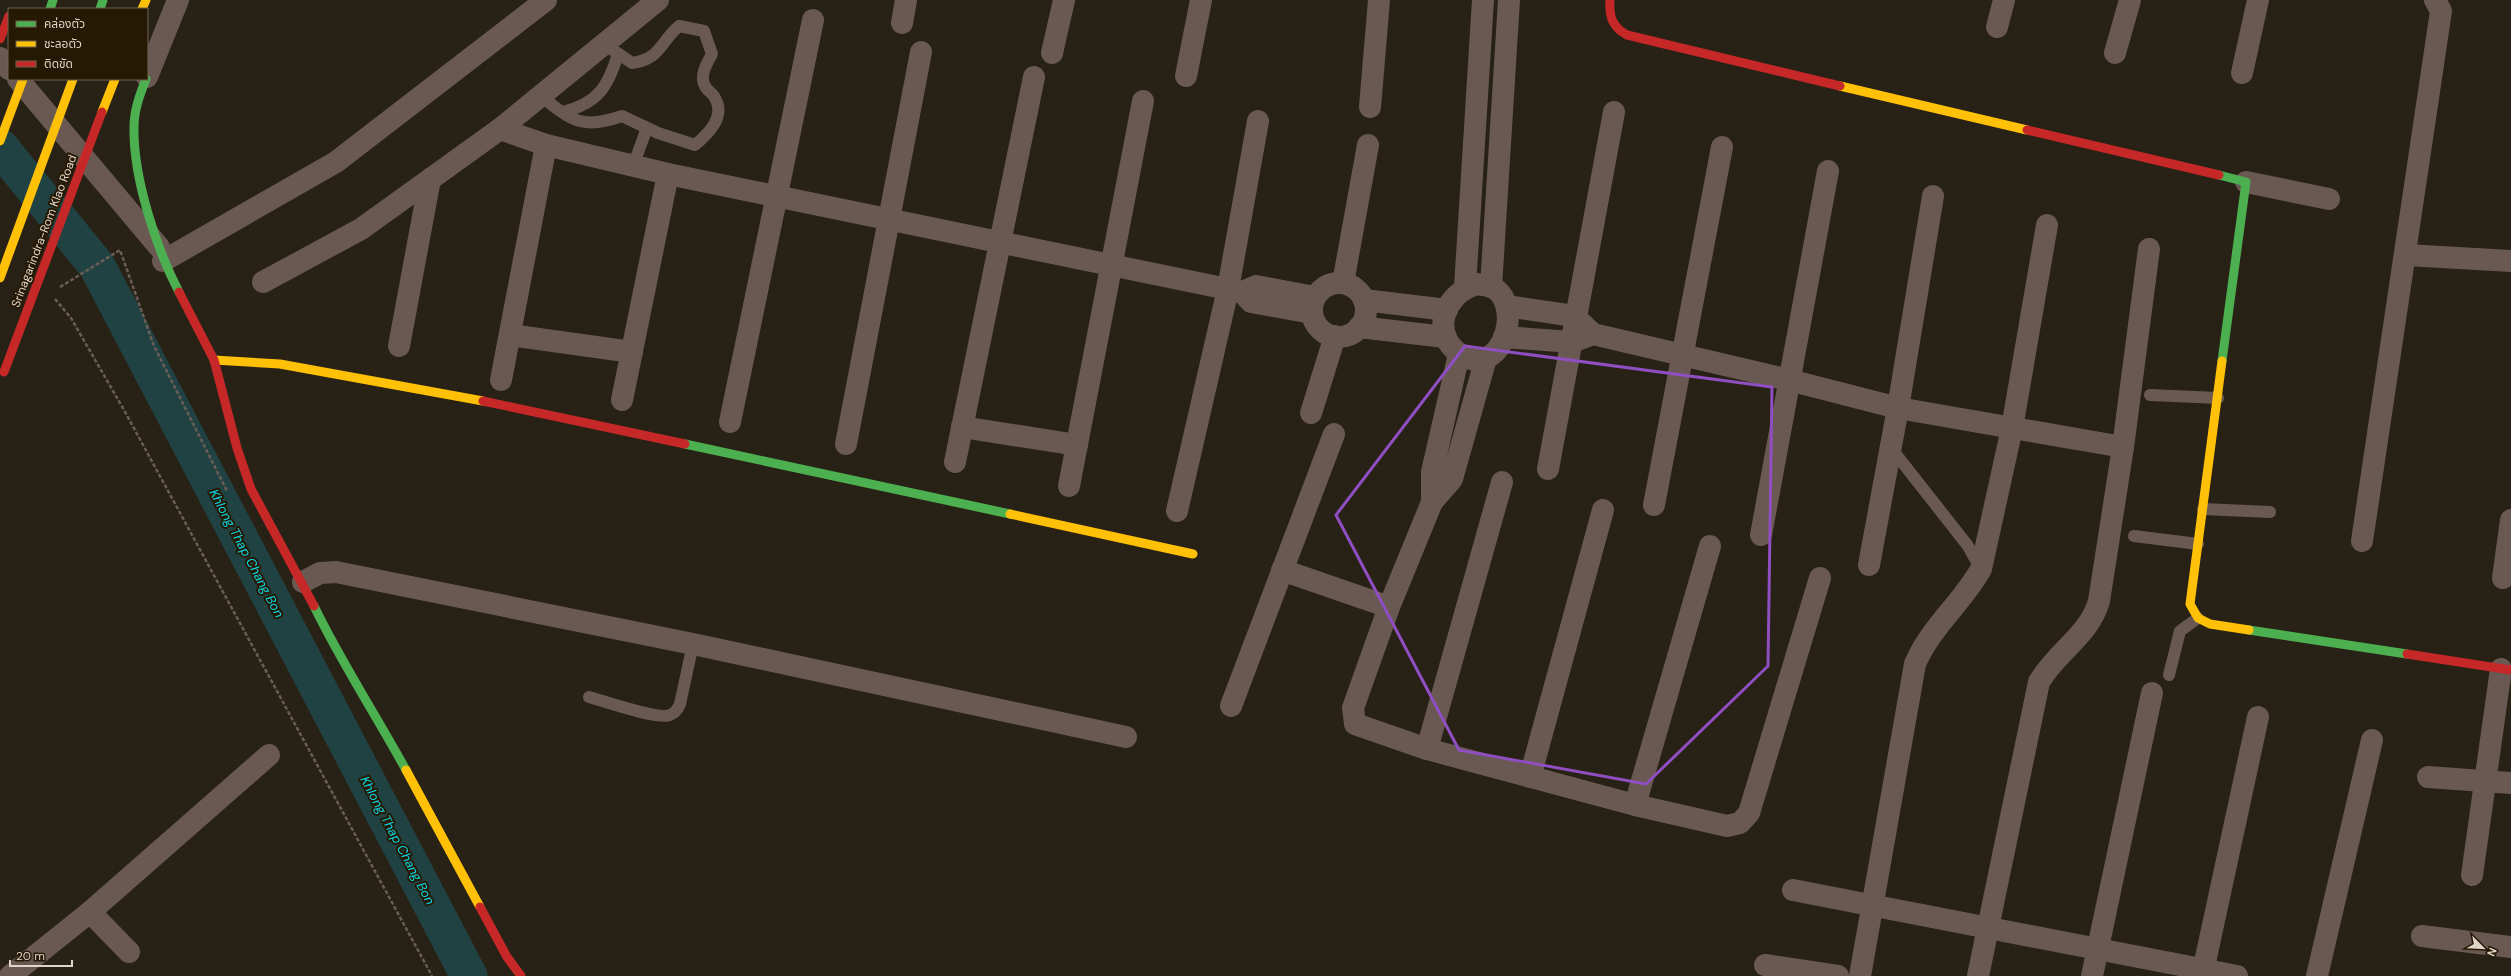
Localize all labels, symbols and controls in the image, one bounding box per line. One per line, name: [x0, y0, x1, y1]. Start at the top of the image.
legend: [8, 8, 148, 80]
text: คล่องตัว: [44, 16, 85, 32]
text: ชะลอตัว: [44, 36, 82, 52]
text: ติดขัด: [44, 56, 73, 72]
street label: Srinagarindra-Rom Klao Road: [7, 152, 81, 310]
water label: Khlong Thap Chang Bon: [205, 486, 288, 620]
water label: Khlong Thap Chang Bon: [356, 773, 439, 907]
north arrow: [2463, 928, 2503, 968]
scale bar: [10, 942, 72, 968]
text: N: [2484, 946, 2500, 959]
text: 20 m: [16, 948, 45, 964]

